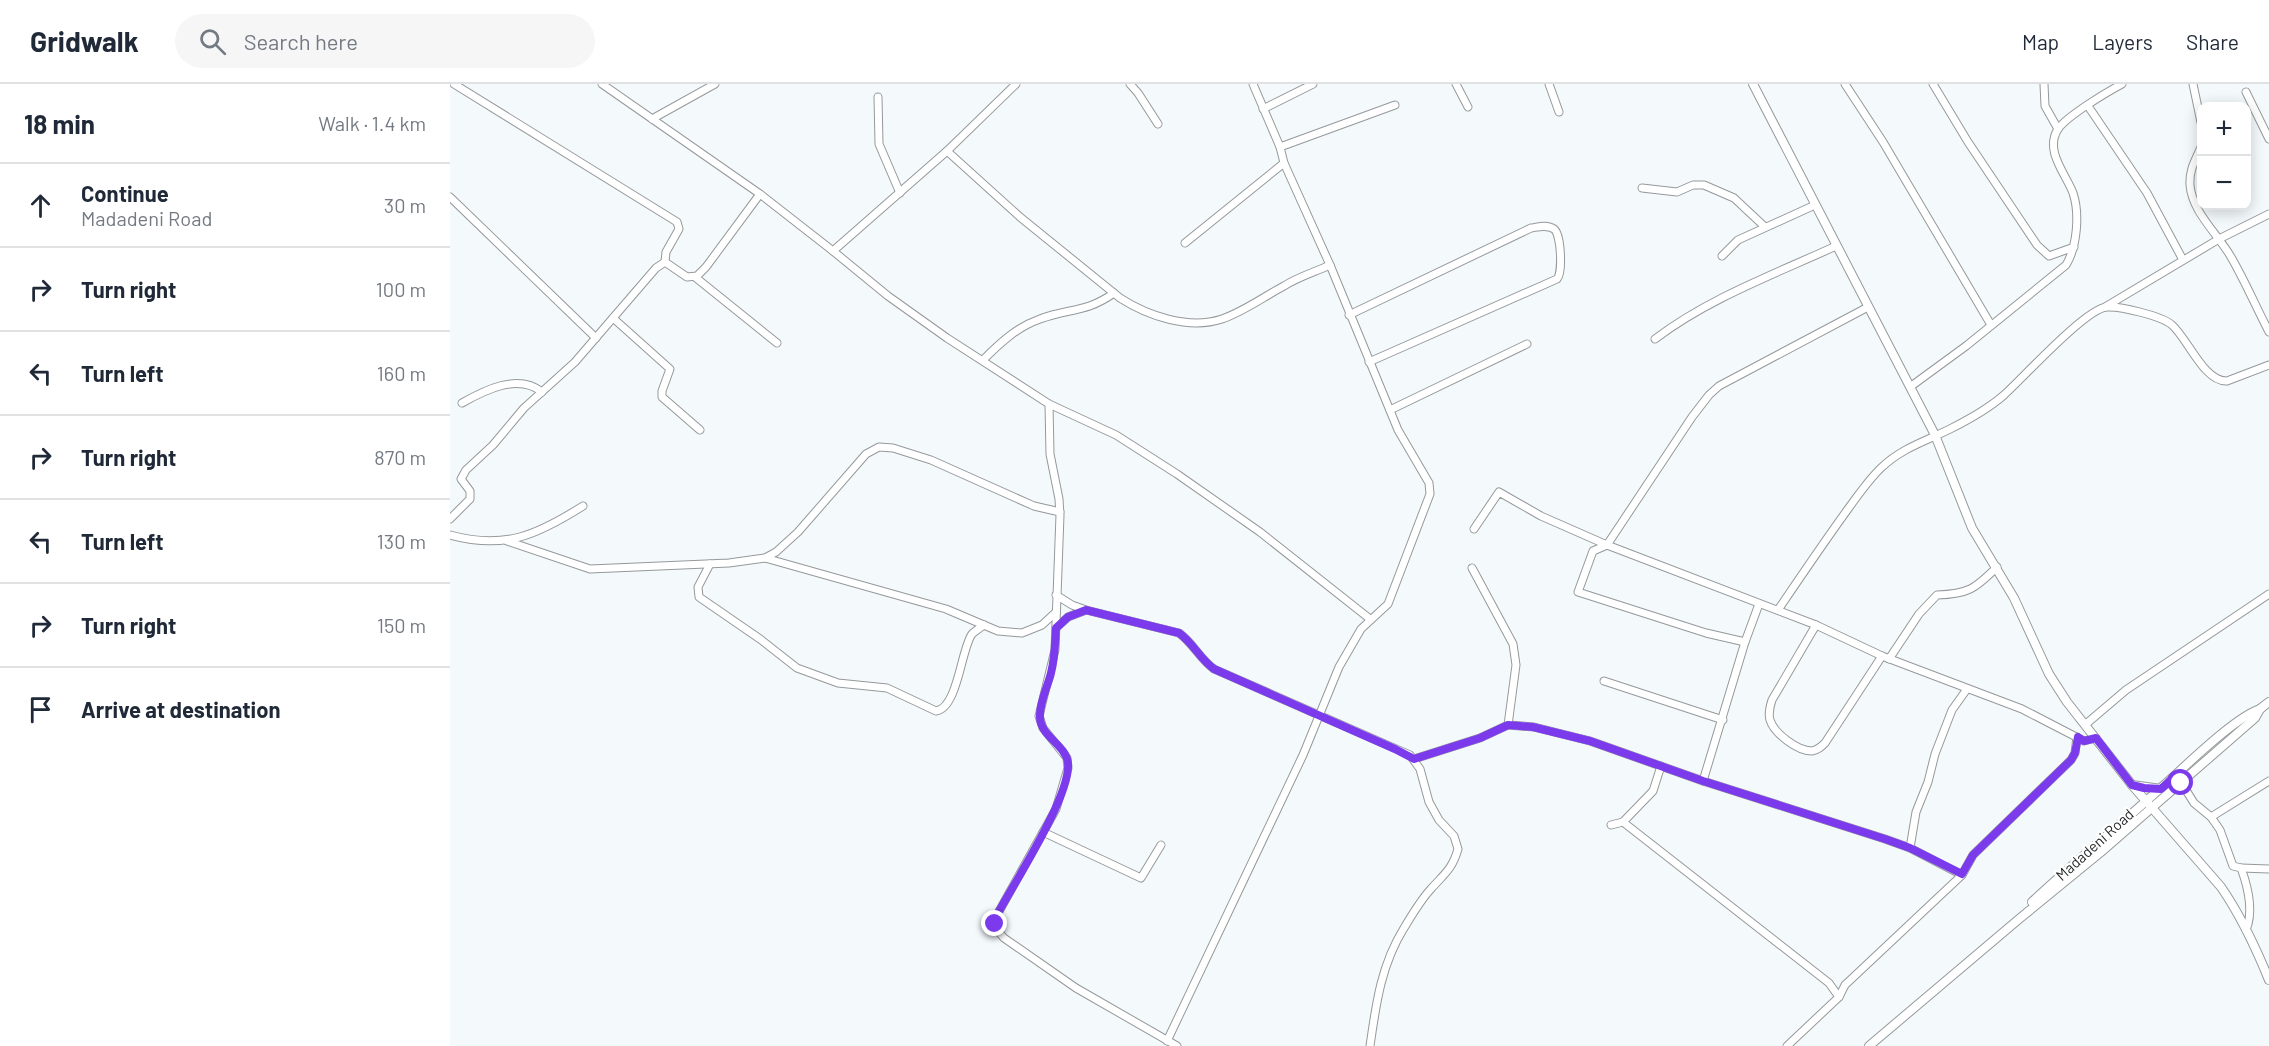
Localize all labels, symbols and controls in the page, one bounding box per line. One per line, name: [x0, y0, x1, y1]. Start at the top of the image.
search box: [175, 14, 595, 68]
text: Gridwalk: [30, 24, 139, 58]
icon: search: [196, 25, 229, 58]
text: Search here: [244, 28, 358, 54]
text: Map: [2022, 29, 2059, 54]
text: Layers: [2092, 29, 2153, 54]
text: Share: [2186, 29, 2239, 54]
map controls: [2197, 102, 2251, 210]
button: +: [2197, 102, 2251, 156]
text: 18 min: [24, 108, 95, 139]
text: Walk · 1.4 km: [318, 111, 426, 135]
button: −: [2197, 156, 2251, 210]
text: Continue: [81, 180, 169, 206]
icon: ahead: [24, 189, 57, 222]
text: 30 m: [384, 193, 426, 217]
text: Madadeni Road: [81, 206, 212, 230]
icon: right: [24, 273, 57, 306]
text: Turn right: [81, 276, 176, 302]
text: 100 m: [376, 277, 426, 301]
icon: left: [24, 357, 57, 390]
text: Turn left: [81, 360, 164, 386]
text: 160 m: [377, 361, 426, 385]
icon: right: [24, 441, 57, 474]
text: Turn right: [81, 444, 176, 470]
text: 870 m: [374, 445, 426, 469]
icon: left: [24, 525, 57, 558]
text: Turn left: [81, 528, 164, 554]
text: 130 m: [377, 529, 426, 553]
icon: right: [24, 609, 57, 642]
text: Turn right: [81, 612, 176, 638]
text: 150 m: [377, 613, 426, 637]
icon: arrive: [24, 693, 57, 726]
text: Arrive at destination: [81, 696, 280, 722]
route start: [2167, 769, 2193, 795]
street label: Madadeni Road: [2052, 805, 2137, 884]
route end: [981, 910, 1007, 936]

